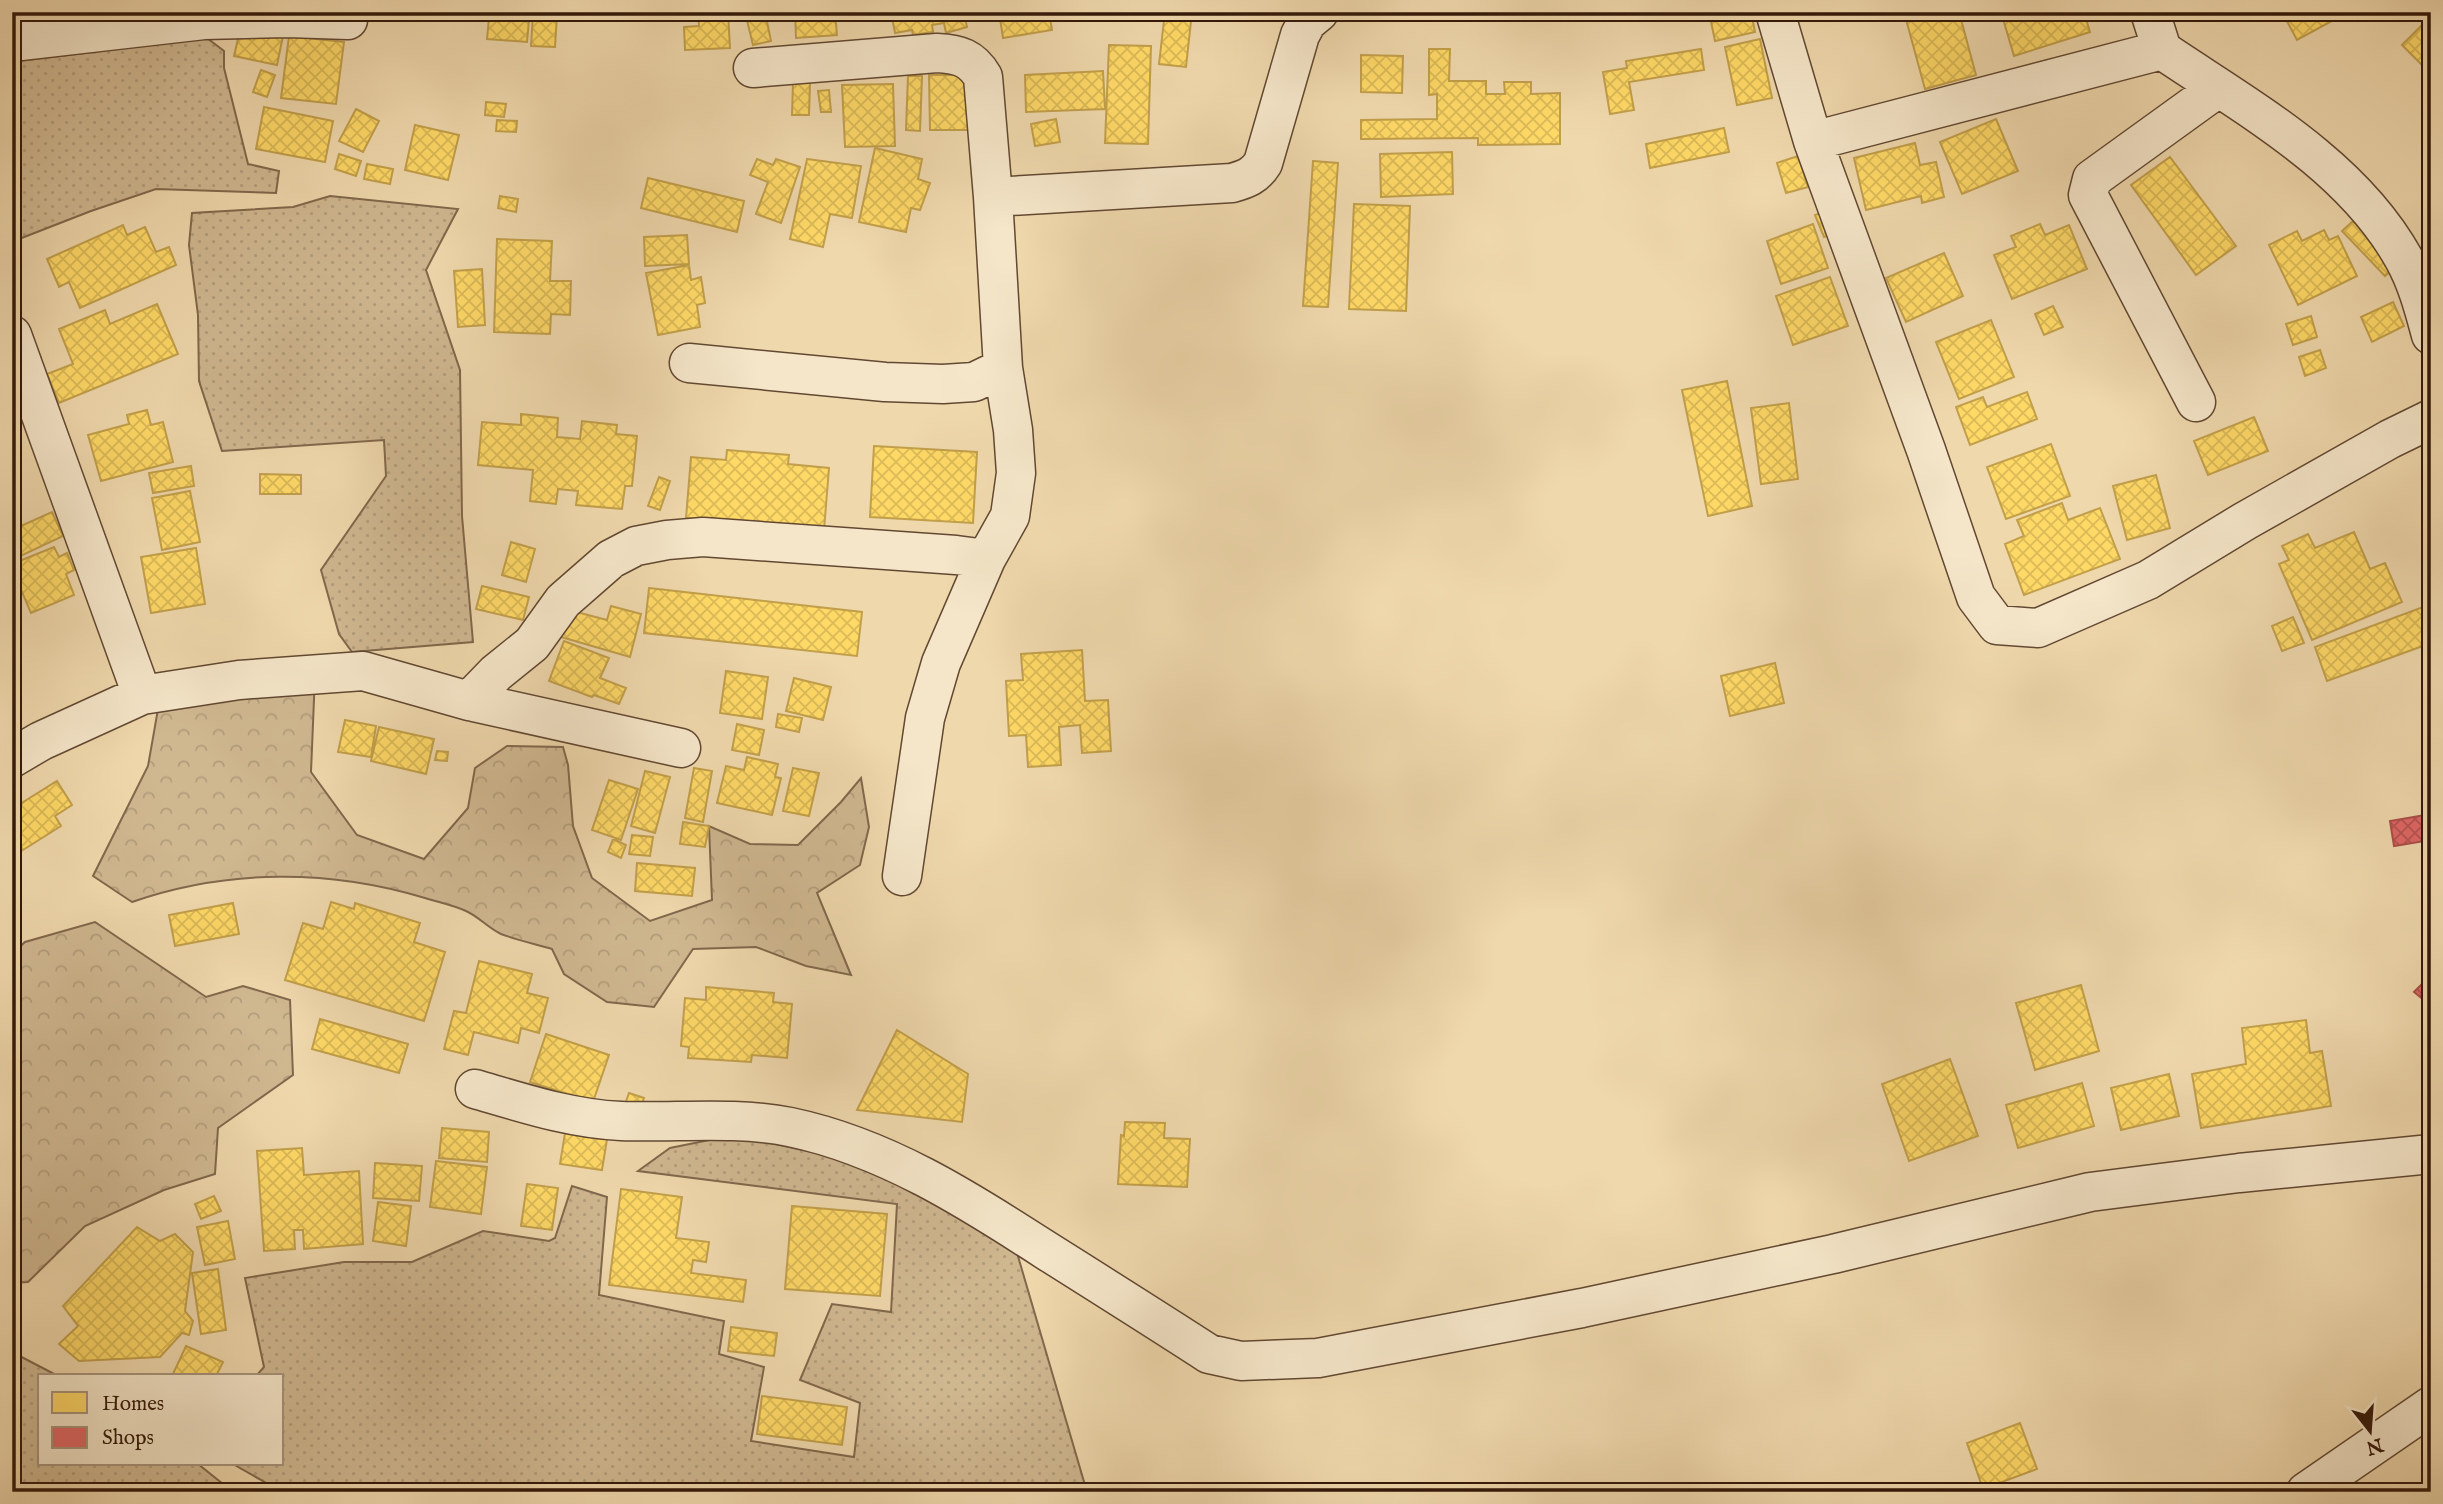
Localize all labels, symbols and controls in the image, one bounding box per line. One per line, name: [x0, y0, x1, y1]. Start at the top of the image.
legend: [38, 1374, 284, 1466]
text: Homes: [102, 1391, 164, 1418]
north arrow: [2334, 1396, 2404, 1466]
text: Shops: [102, 1425, 154, 1452]
text: N: [2362, 1431, 2387, 1459]

